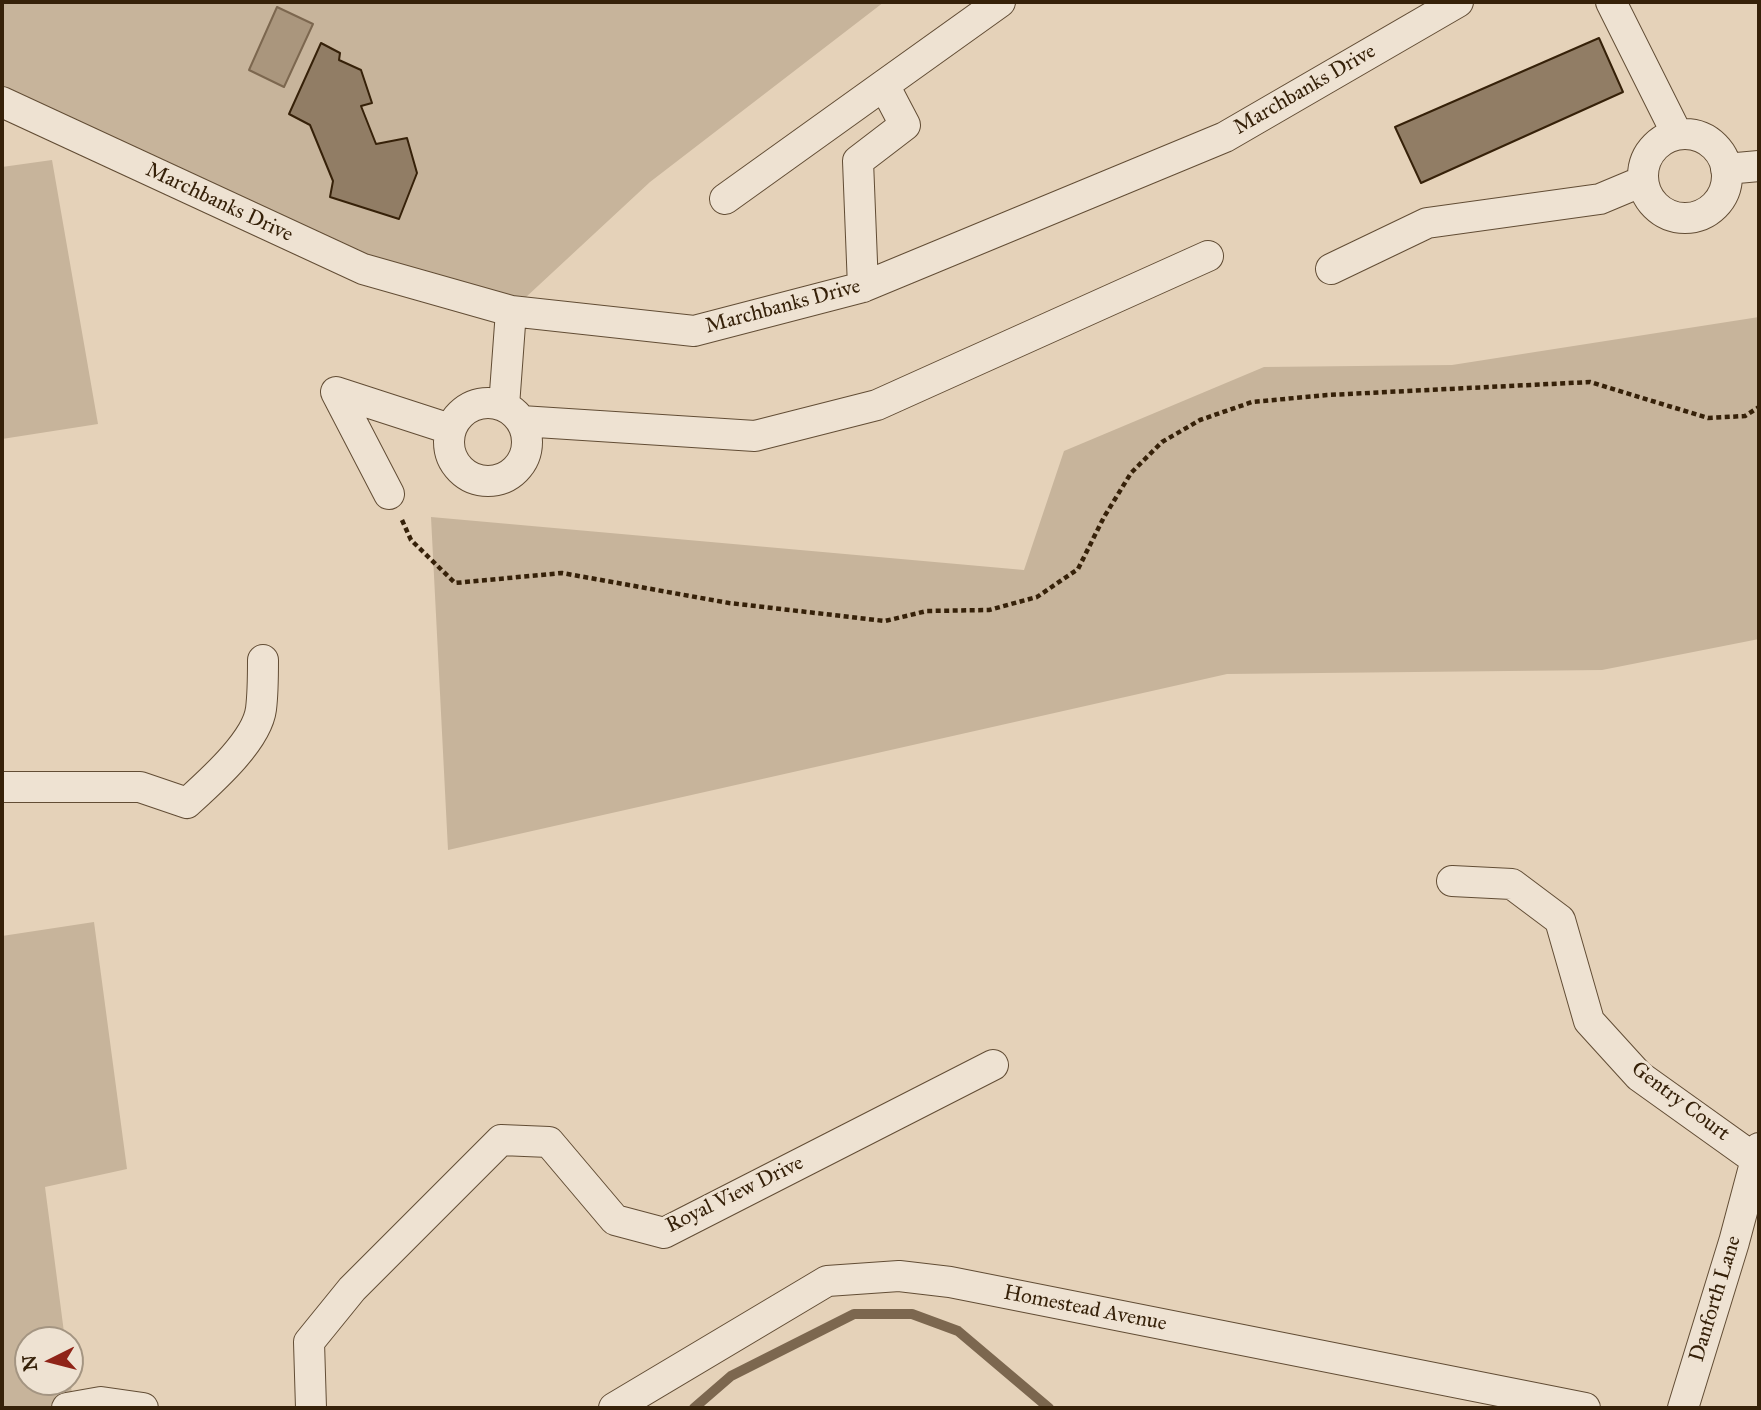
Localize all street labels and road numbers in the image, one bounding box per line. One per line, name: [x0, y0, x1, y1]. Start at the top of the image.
street label: Marchbanks Drive: [1230, 39, 1380, 141]
street label: Marchbanks Drive: [141, 158, 297, 248]
street label: Marchbanks Drive: [703, 274, 863, 340]
street label: Gentry Court: [1626, 1057, 1734, 1147]
street label: Royal View Drive: [662, 1151, 808, 1239]
street label: Danforth Lane: [1685, 1233, 1747, 1365]
street label: Homestead Avenue: [1001, 1281, 1169, 1337]

